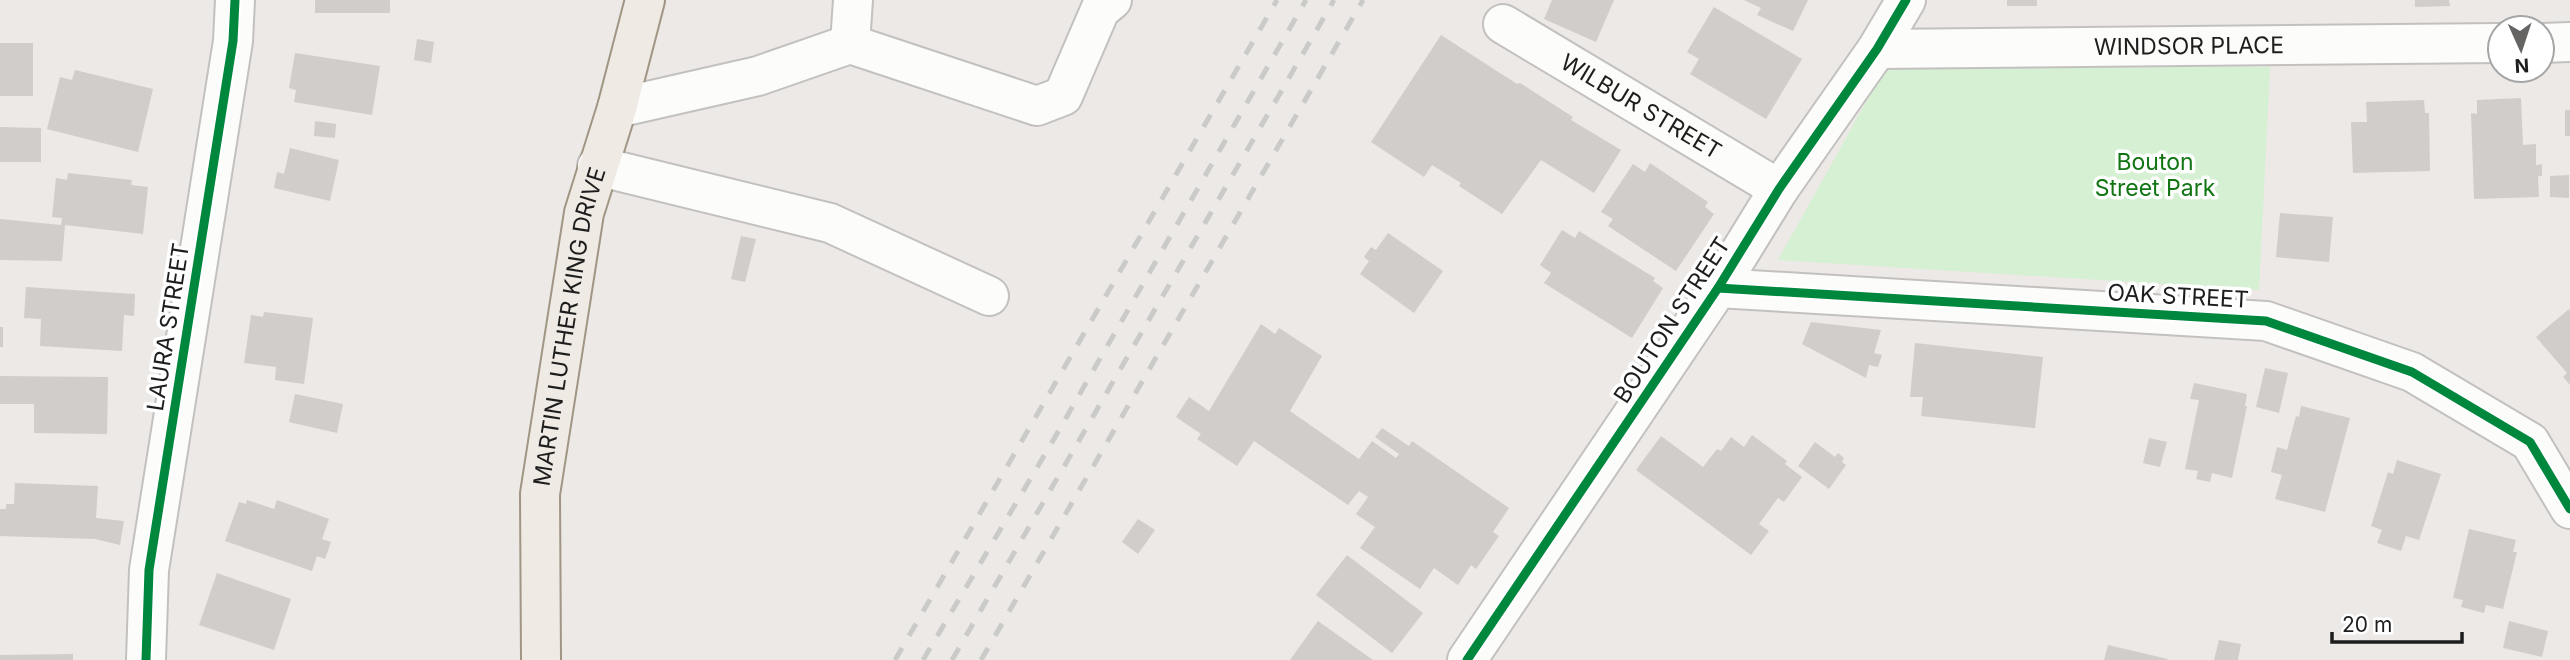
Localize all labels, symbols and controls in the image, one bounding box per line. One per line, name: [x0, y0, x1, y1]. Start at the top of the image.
north arrow: [2486, 14, 2556, 84]
street label: WINDSOR PLACE: [2094, 31, 2284, 61]
street label: WILBUR STREET: [1556, 48, 1727, 165]
text: N: [2514, 54, 2530, 77]
park label: Bouton Street Park: [2095, 148, 2216, 202]
street label: MARTIN LUTHER KING DRIVE: [527, 164, 612, 488]
street label: BOUTON STREET: [1608, 232, 1736, 408]
street label: LAURA STREET: [141, 241, 195, 413]
street label: OAK STREET: [2107, 278, 2249, 314]
scale bar: [2332, 600, 2462, 644]
text: 20 m: [2342, 612, 2392, 637]

